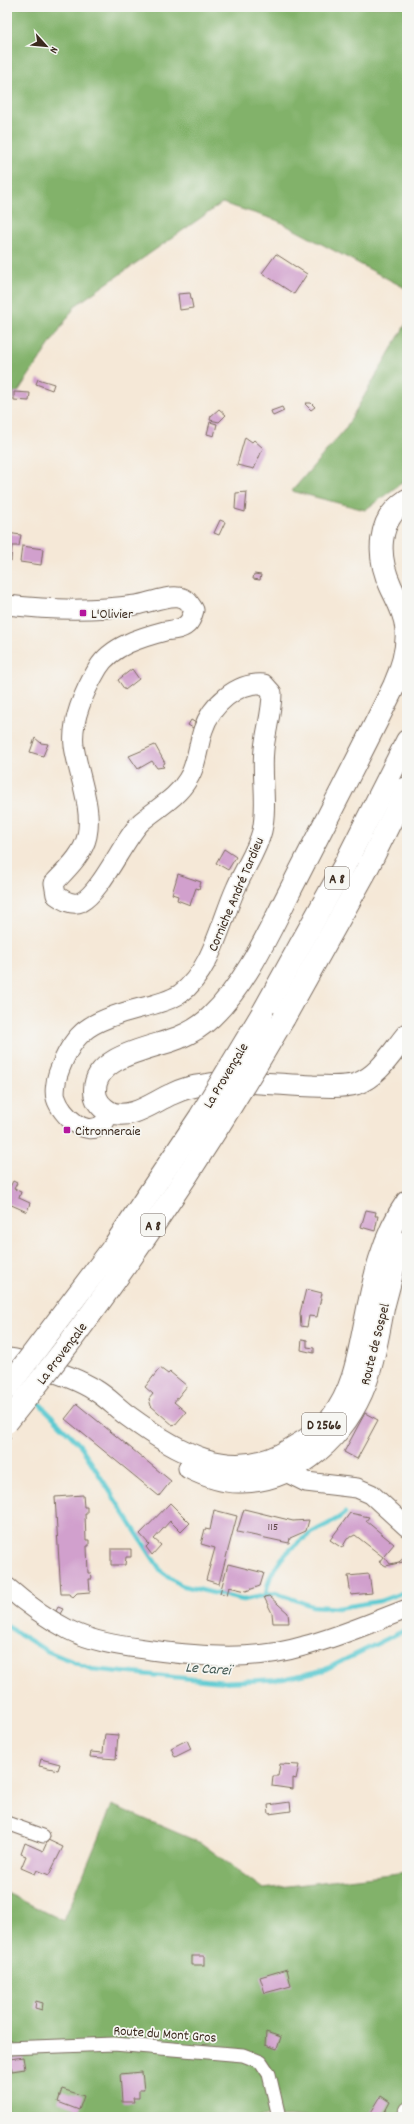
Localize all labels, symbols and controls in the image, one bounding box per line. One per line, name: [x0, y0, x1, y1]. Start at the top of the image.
north arrow: [26, 26, 66, 66]
text: N: [45, 44, 61, 56]
place label: L'Olivier: [91, 605, 134, 625]
marker: L'Olivier: [78, 608, 88, 618]
street label: Corniche André Tardieu: [204, 834, 270, 955]
road number: A 8: [325, 867, 349, 889]
street label: La Provençale: [199, 1039, 254, 1113]
place label: Citronneraie: [75, 1122, 141, 1142]
marker: Citronneraie: [62, 1125, 72, 1135]
road number: A 8: [141, 1214, 165, 1236]
street label: Route de Sospel: [356, 1301, 396, 1388]
street label: La Provençale: [33, 1319, 93, 1390]
road number: D 2566: [302, 1413, 346, 1435]
house number: 115: [268, 1519, 278, 1536]
water label: Le Careï: [184, 1657, 235, 1683]
street label: Route du Mont Gros: [113, 2021, 217, 2049]

